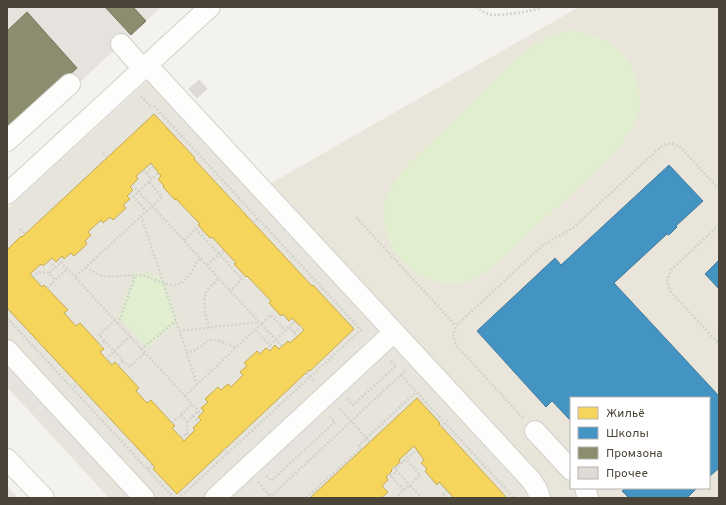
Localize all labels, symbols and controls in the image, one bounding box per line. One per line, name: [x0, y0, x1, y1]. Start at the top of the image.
legend: [570, 397, 710, 489]
text: Жильё: [606, 406, 645, 422]
text: Школы: [606, 426, 649, 442]
text: Промзона: [606, 446, 663, 462]
text: Прочее: [606, 466, 648, 482]

